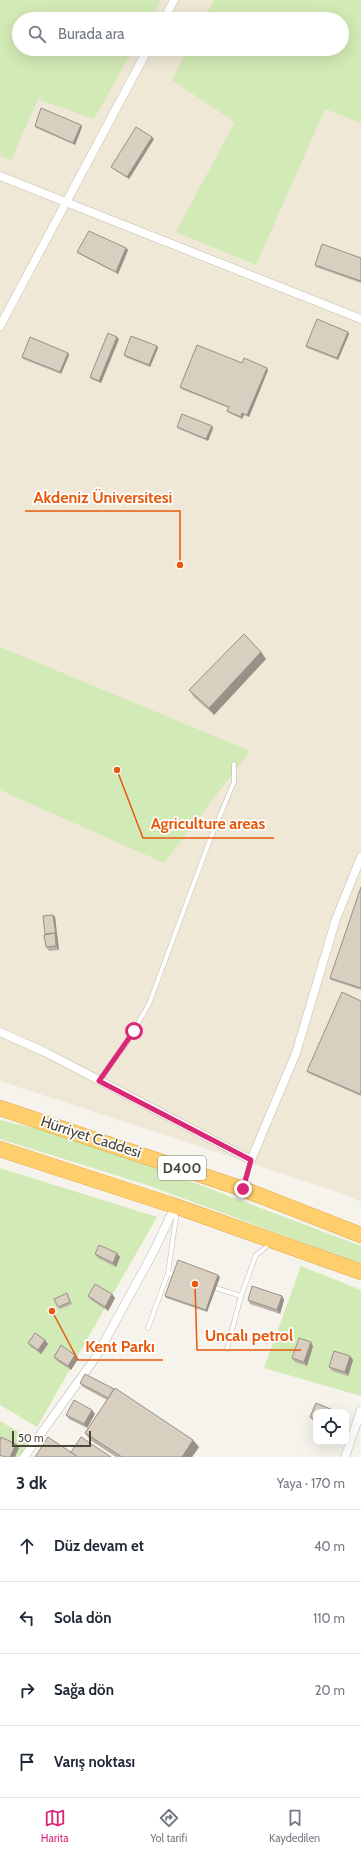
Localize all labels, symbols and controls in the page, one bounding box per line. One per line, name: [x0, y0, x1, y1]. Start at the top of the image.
search box: [12, 12, 349, 56]
icon: search: [26, 23, 48, 45]
text: Burada ara: [58, 25, 125, 43]
callout: Akdeniz Üniversitesi: [25, 483, 180, 511]
text: Akdeniz Üniversitesi: [34, 488, 172, 507]
callout: Agriculture areas: [143, 810, 274, 838]
text: Agriculture areas: [151, 814, 266, 833]
route start: [125, 1022, 143, 1040]
street label: Hürriyet Caddesi: [38, 1112, 144, 1162]
road number: D400: [158, 1156, 206, 1180]
route end: [234, 1180, 252, 1198]
callout: Uncalı petrol: [197, 1322, 301, 1350]
text: Uncalı petrol: [205, 1326, 293, 1345]
callout: Kent Parkı: [78, 1332, 163, 1360]
text: Kent Parkı: [85, 1337, 155, 1356]
map controls: [313, 1409, 349, 1445]
button: locate: [313, 1409, 349, 1445]
scale bar: [12, 1429, 91, 1448]
text: 50 m: [18, 1431, 44, 1445]
text: 3 dk: [16, 1473, 47, 1493]
text: Yaya · 170 m: [277, 1475, 345, 1491]
icon: ahead: [16, 1535, 38, 1557]
text: Düz devam et: [54, 1537, 144, 1555]
text: 40 m: [314, 1538, 345, 1554]
icon: left: [16, 1607, 38, 1629]
text: Sola dön: [54, 1609, 111, 1627]
text: 110 m: [313, 1610, 345, 1626]
icon: right: [16, 1679, 38, 1701]
text: Sağa dön: [54, 1681, 114, 1699]
text: 20 m: [315, 1682, 345, 1698]
icon: arrive: [16, 1751, 38, 1773]
text: Varış noktası: [54, 1753, 135, 1771]
tab: Harita: [41, 1807, 69, 1845]
tab: Yol tarifi: [150, 1807, 187, 1845]
tab: Kaydedilen: [269, 1807, 320, 1845]

